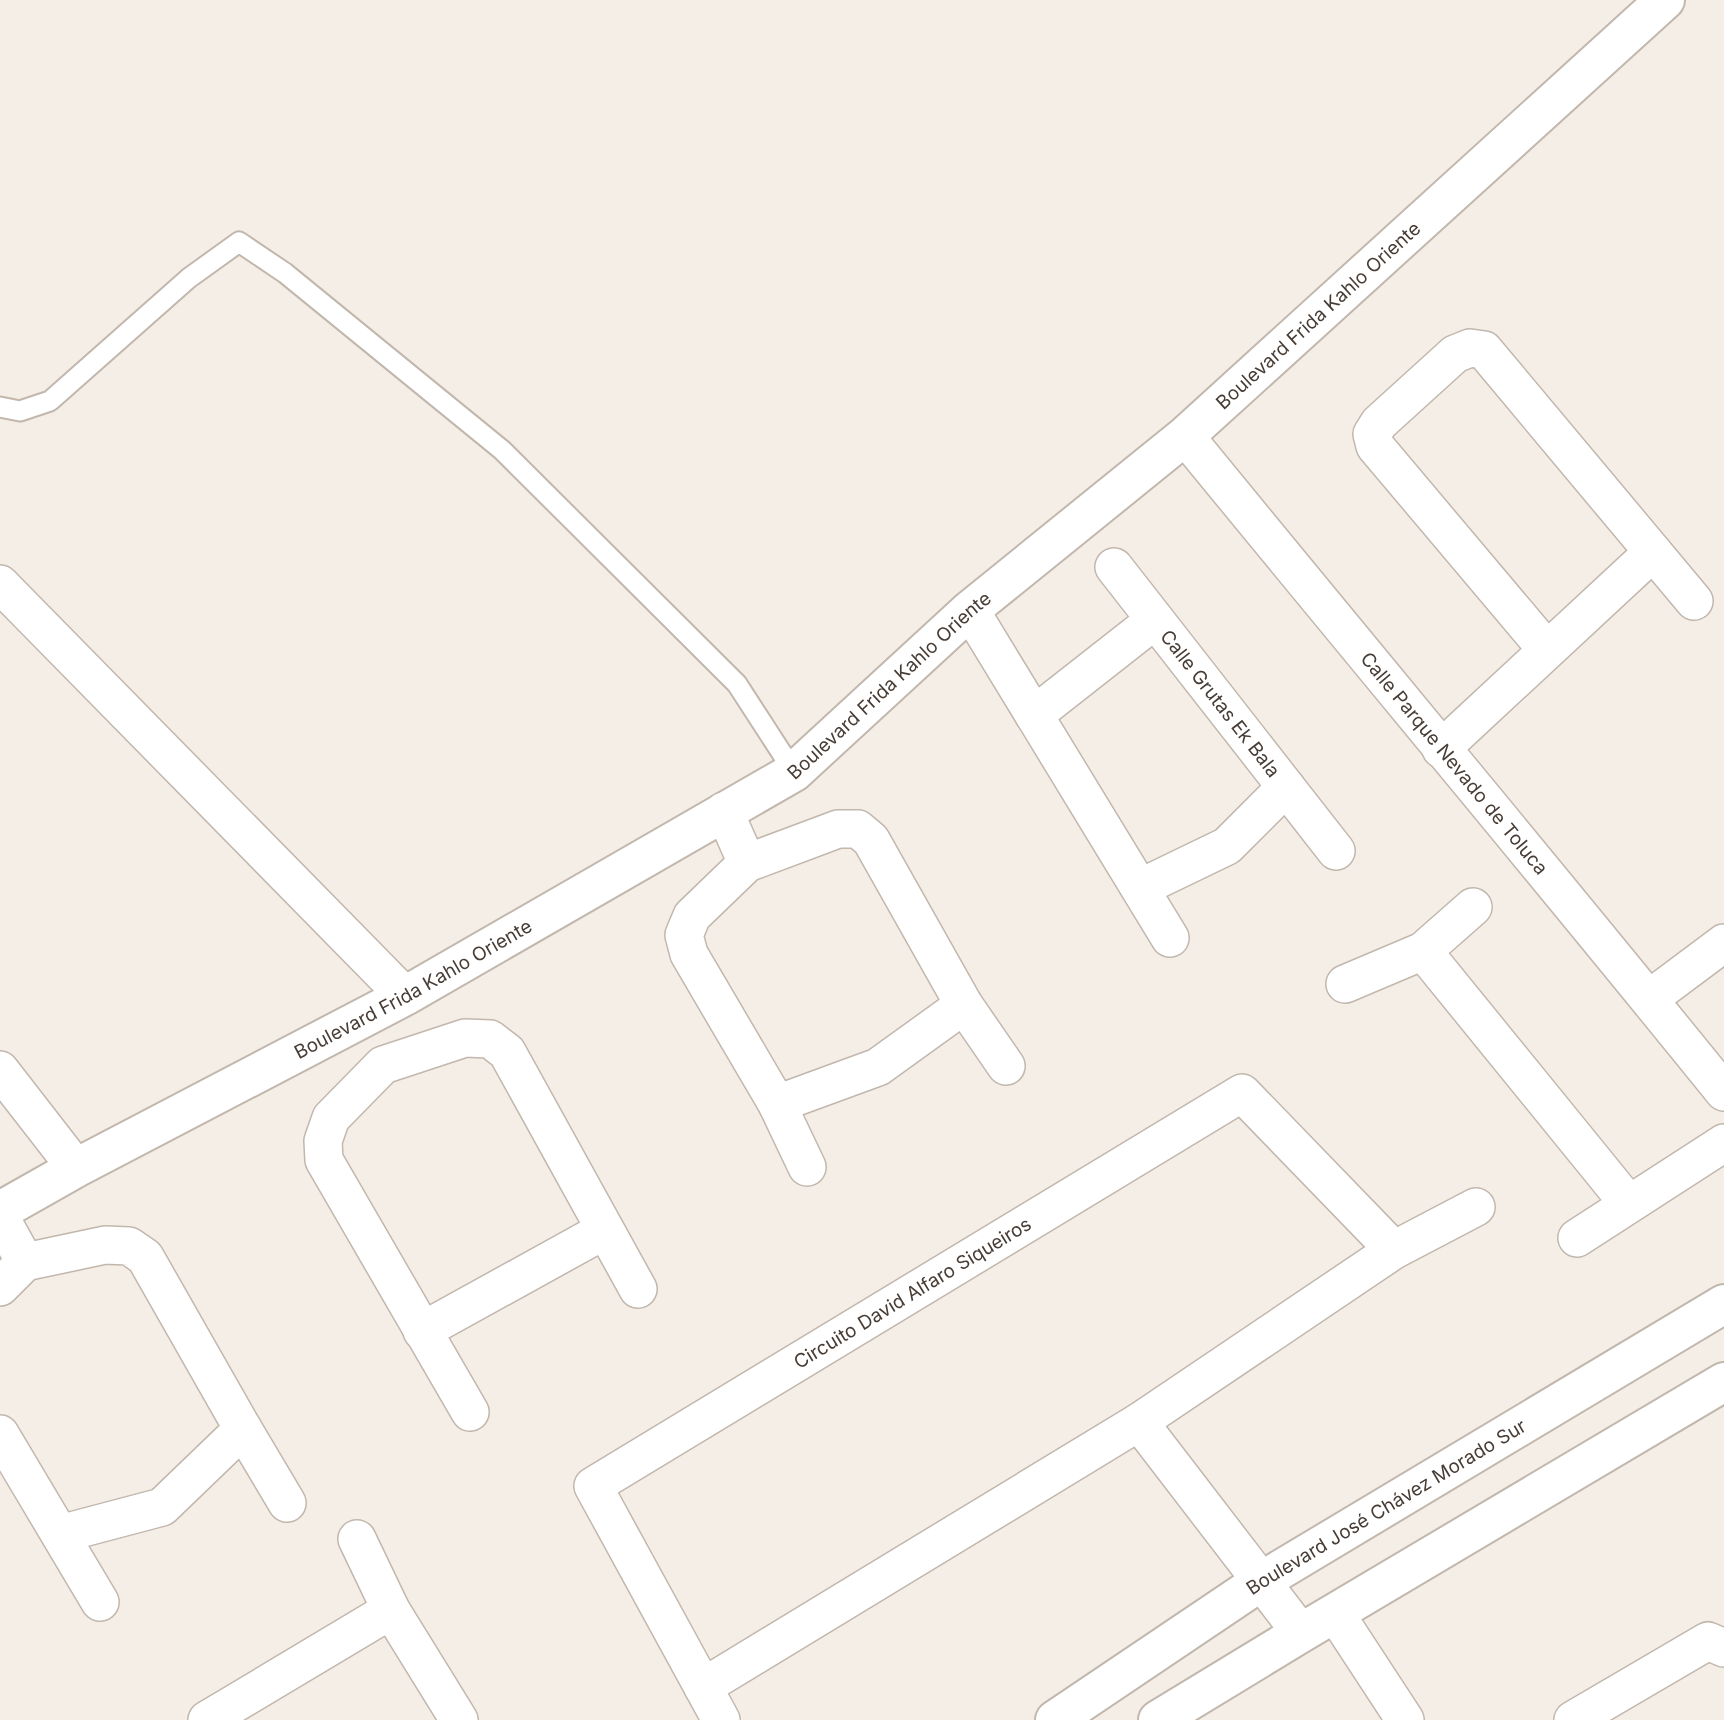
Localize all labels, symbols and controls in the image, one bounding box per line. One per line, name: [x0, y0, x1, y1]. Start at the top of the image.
street label: Boulevard Frida Kahlo Oriente: [1211, 217, 1425, 414]
street label: Boulevard Frida Kahlo Oriente: [782, 586, 995, 784]
street label: Calle Grutas Ek Bala: [1156, 625, 1285, 782]
street label: Calle Parque Nevado de Toluca: [1356, 647, 1553, 879]
street label: Boulevard Frida Kahlo Oriente: [290, 914, 536, 1063]
street label: Circuito David Alfaro Siqueiros: [789, 1212, 1035, 1373]
street label: Boulevard José Chávez Morado Sur: [1242, 1414, 1530, 1599]

